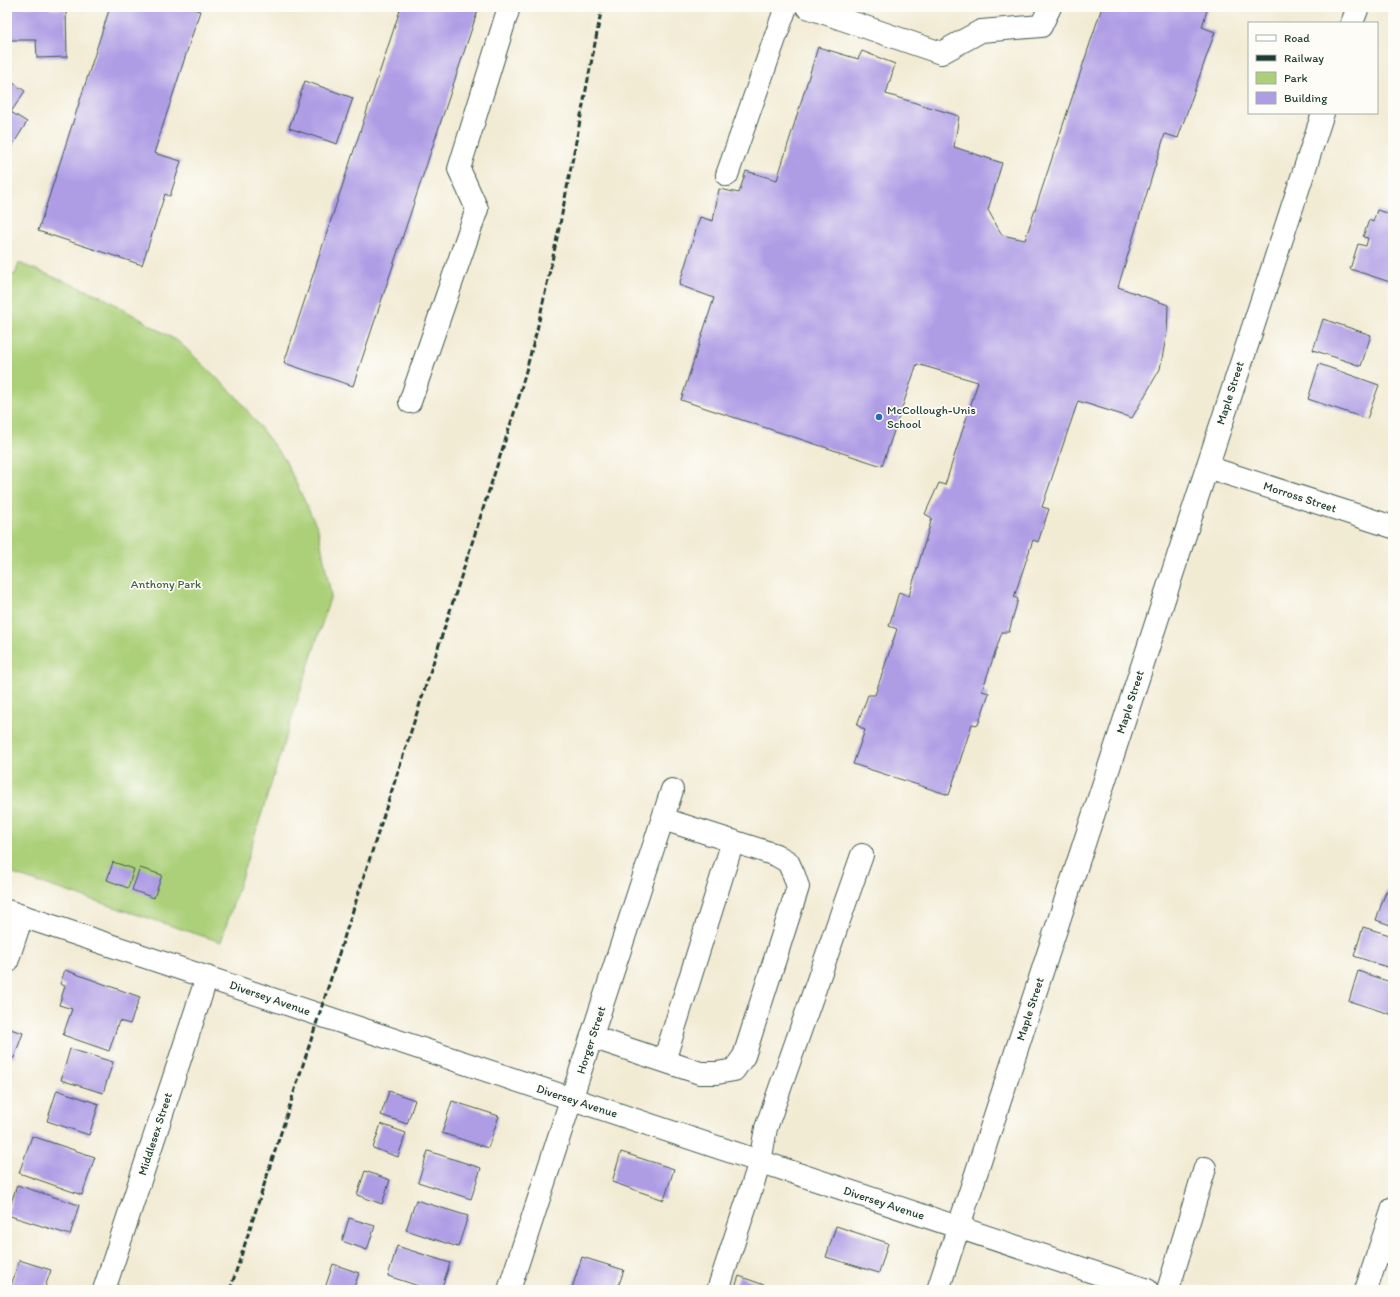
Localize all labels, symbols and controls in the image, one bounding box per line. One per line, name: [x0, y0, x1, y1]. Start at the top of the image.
legend: [1248, 22, 1378, 114]
text: Road: [1284, 31, 1310, 45]
text: Railway: [1284, 51, 1324, 65]
text: Park: [1284, 71, 1308, 85]
text: Building: [1284, 91, 1328, 105]
street label: Maple Street: [1213, 359, 1247, 426]
place label: McCollough-Unis School: [887, 403, 976, 431]
marker: McCollough-Unis School: [874, 412, 884, 422]
street label: Morross Street: [1262, 479, 1339, 516]
park label: Anthony Park: [131, 577, 202, 591]
street label: Maple Street: [1113, 668, 1147, 735]
street label: Maple Street: [1013, 975, 1047, 1042]
street label: Diversey Avenue: [228, 978, 312, 1018]
street label: Horger Street: [573, 1004, 609, 1076]
street label: Diversey Avenue: [535, 1081, 620, 1121]
street label: Middlesex Street: [135, 1090, 175, 1177]
street label: Diversey Avenue: [842, 1183, 927, 1223]

